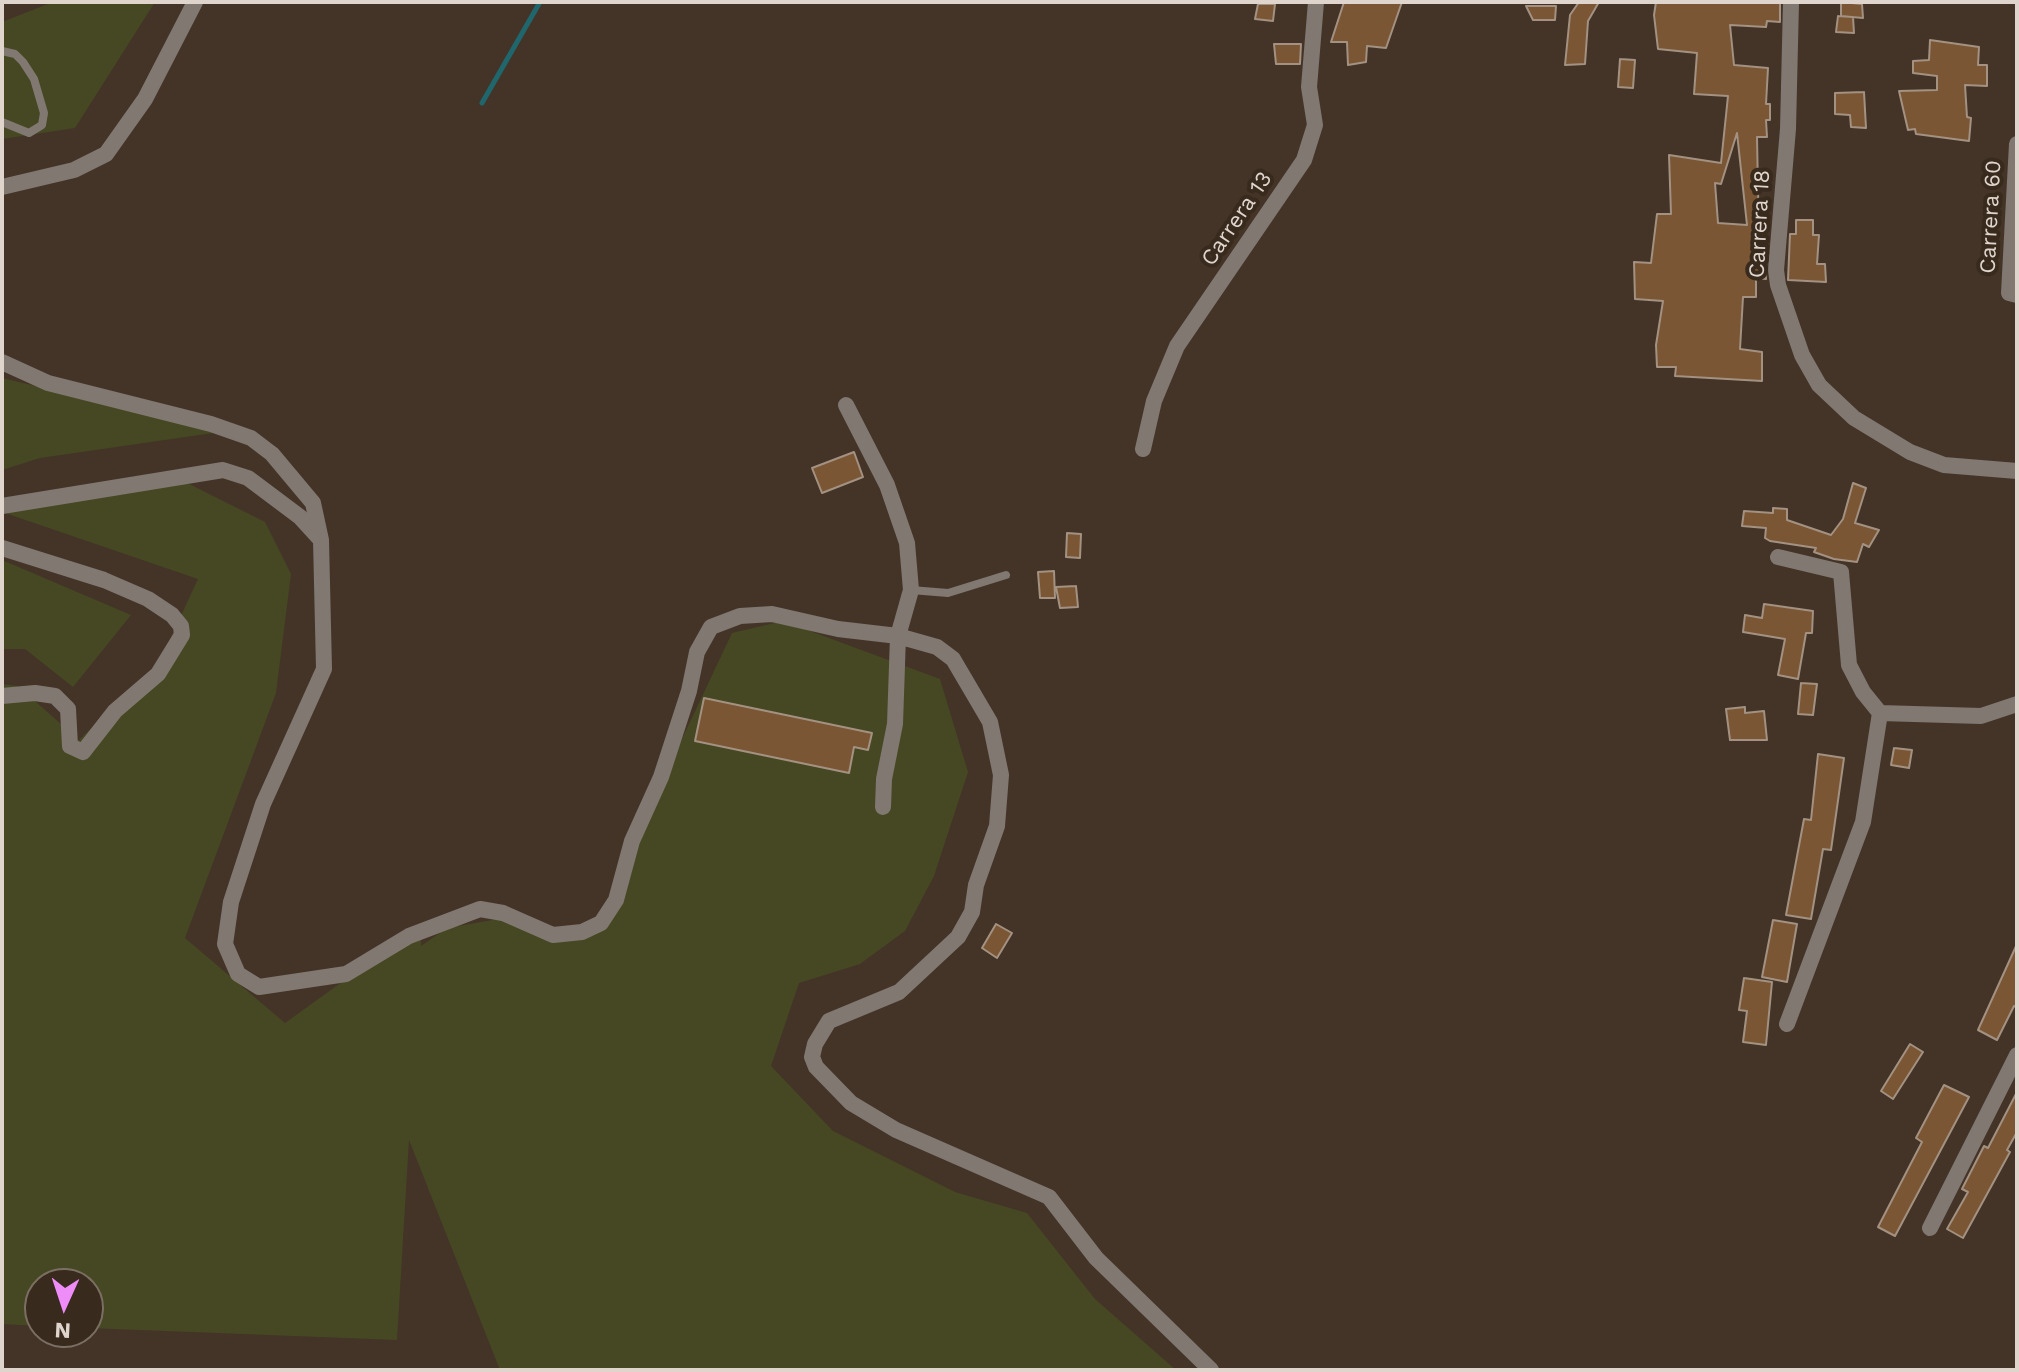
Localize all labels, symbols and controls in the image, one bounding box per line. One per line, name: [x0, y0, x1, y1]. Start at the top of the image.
street label: Carrera 60: [1975, 160, 2007, 274]
street label: Carrera 13: [1196, 167, 1278, 271]
street label: Carrera 18: [1744, 169, 1776, 279]
north arrow: [24, 1268, 104, 1348]
text: N: [54, 1318, 72, 1343]

